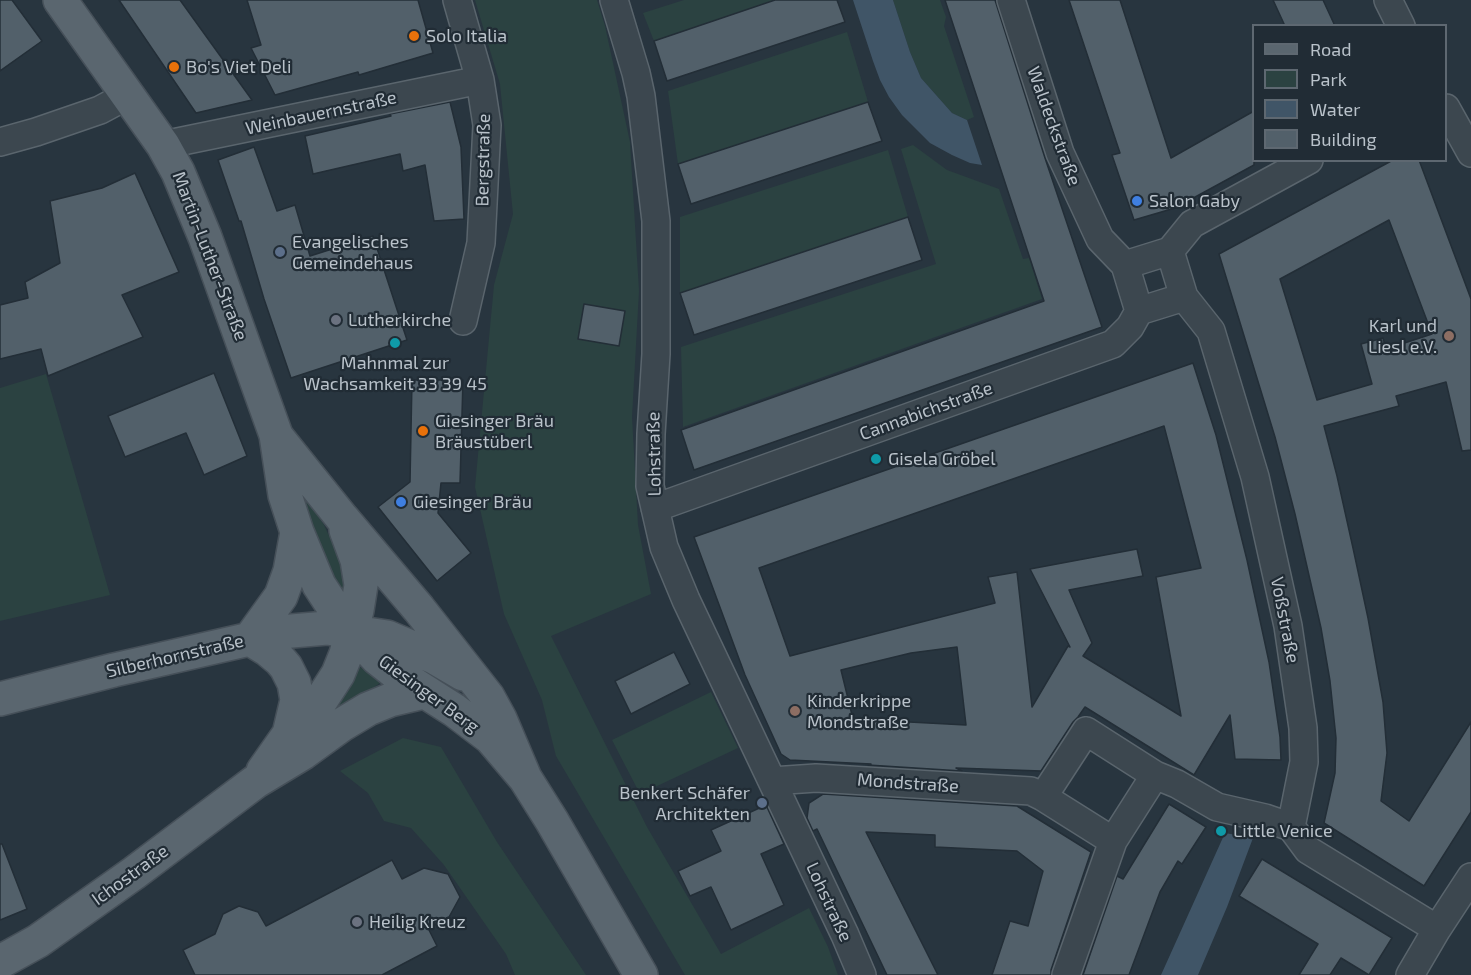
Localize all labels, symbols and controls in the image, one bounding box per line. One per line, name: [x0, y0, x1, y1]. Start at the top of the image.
legend: [1252, 24, 1447, 162]
place label: Solo Italia: [426, 25, 507, 47]
marker: Solo Italia: [407, 29, 421, 43]
text: Road: [1310, 38, 1351, 60]
place label: Bo's Viet Deli: [186, 56, 291, 78]
marker: Bo's Viet Deli: [167, 60, 181, 74]
street label: Waldeckstraße: [1022, 64, 1086, 188]
text: Park: [1310, 68, 1347, 90]
street label: Weinbauernstraße: [243, 86, 399, 140]
text: Water: [1310, 98, 1360, 120]
street label: Bergstraße: [471, 113, 495, 207]
text: Building: [1310, 128, 1377, 150]
street label: Martin-Luther-Straße: [168, 168, 252, 344]
place label: Salon Gaby: [1149, 190, 1240, 212]
marker: Salon Gaby: [1130, 194, 1144, 208]
place label: Evangelisches Gemeindehaus: [292, 231, 413, 274]
marker: Evangelisches Gemeindehaus: [273, 245, 287, 259]
place label: Lutherkirche: [348, 309, 451, 331]
marker: Lutherkirche: [329, 313, 343, 327]
place label: Karl und Liesl e.V.: [1368, 315, 1437, 358]
marker: Karl und Liesl e.V.: [1442, 329, 1456, 343]
marker: Mahnmal zur Wachsamkeit 33 39 45: [388, 336, 402, 350]
place label: Mahnmal zur Wachsamkeit 33 39 45: [303, 352, 487, 394]
street label: Cannabichstraße: [857, 377, 995, 445]
place label: Giesinger Bräu Bräustüberl: [435, 410, 554, 452]
street label: Lohstraße: [642, 411, 666, 497]
marker: Giesinger Bräu Bräustüberl: [416, 424, 430, 438]
place label: Gisela Gröbel: [888, 448, 996, 470]
marker: Gisela Gröbel: [869, 452, 883, 466]
place label: Giesinger Bräu: [413, 491, 532, 513]
marker: Giesinger Bräu: [394, 495, 408, 509]
street label: Voßstraße: [1266, 575, 1304, 665]
street label: Silberhornstraße: [104, 630, 246, 682]
street label: Giesinger Berg: [375, 650, 483, 738]
place label: Kinderkrippe Mondstraße: [807, 690, 911, 732]
marker: Kinderkrippe Mondstraße: [788, 704, 802, 718]
street label: Mondstraße: [857, 769, 959, 797]
place label: Benkert Schäfer Architekten: [619, 782, 750, 824]
marker: Benkert Schäfer Architekten: [755, 796, 769, 810]
place label: Little Venice: [1233, 820, 1333, 842]
marker: Little Venice: [1214, 824, 1228, 838]
street label: Ichostraße: [88, 840, 172, 910]
street label: Lohstraße: [801, 859, 857, 945]
place label: Heilig Kreuz: [369, 911, 466, 933]
marker: Heilig Kreuz: [350, 915, 364, 929]

